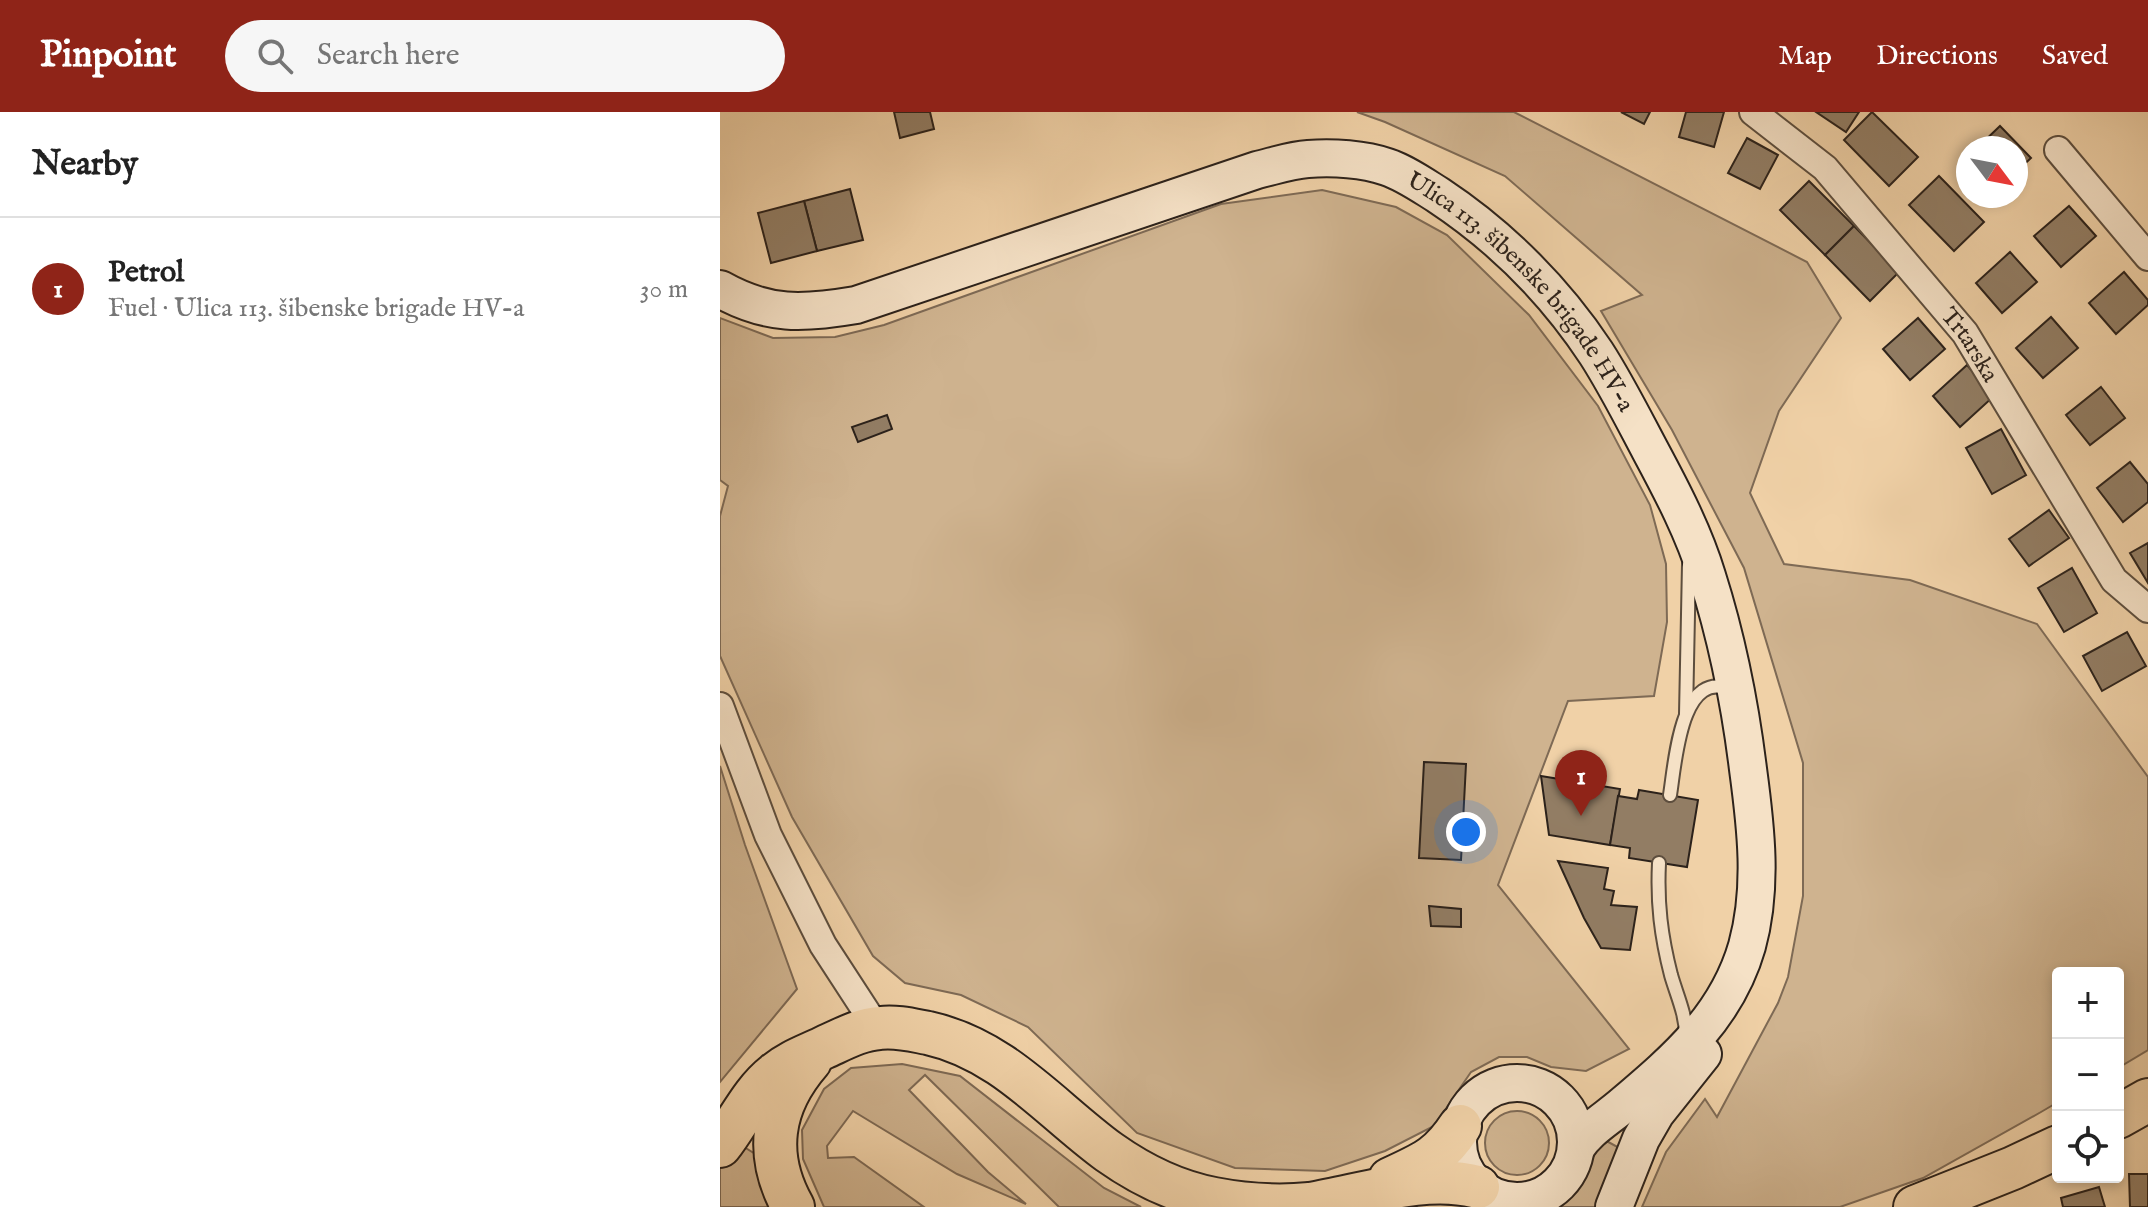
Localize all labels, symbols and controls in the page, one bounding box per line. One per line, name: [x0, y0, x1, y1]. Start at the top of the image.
search box: [225, 20, 785, 92]
text: Pinpoint: [40, 32, 177, 80]
icon: search: [253, 34, 297, 78]
text: Search here: [317, 37, 460, 75]
text: Map: [1778, 39, 1832, 74]
text: Directions: [1876, 39, 1998, 74]
text: Saved: [2042, 39, 2108, 74]
north arrow: [1956, 136, 2028, 208]
text: Nearby: [32, 143, 138, 186]
street label: Ulica 113. šibenske brigade HV-a: [1401, 165, 1641, 418]
text: Petrol: [108, 254, 184, 292]
text: 1: [53, 273, 63, 306]
text: 30 m: [640, 273, 688, 306]
text: Fuel · Ulica 113. šibenske brigade HV-a: [108, 292, 524, 325]
street label: Trtarska: [1933, 302, 2005, 389]
pin: 1: [1555, 750, 1607, 816]
your location: [1446, 812, 1486, 852]
map controls: [2052, 967, 2124, 1183]
button: +: [2052, 967, 2124, 1039]
button: −: [2052, 1039, 2124, 1111]
button: locate: [2052, 1111, 2124, 1183]

